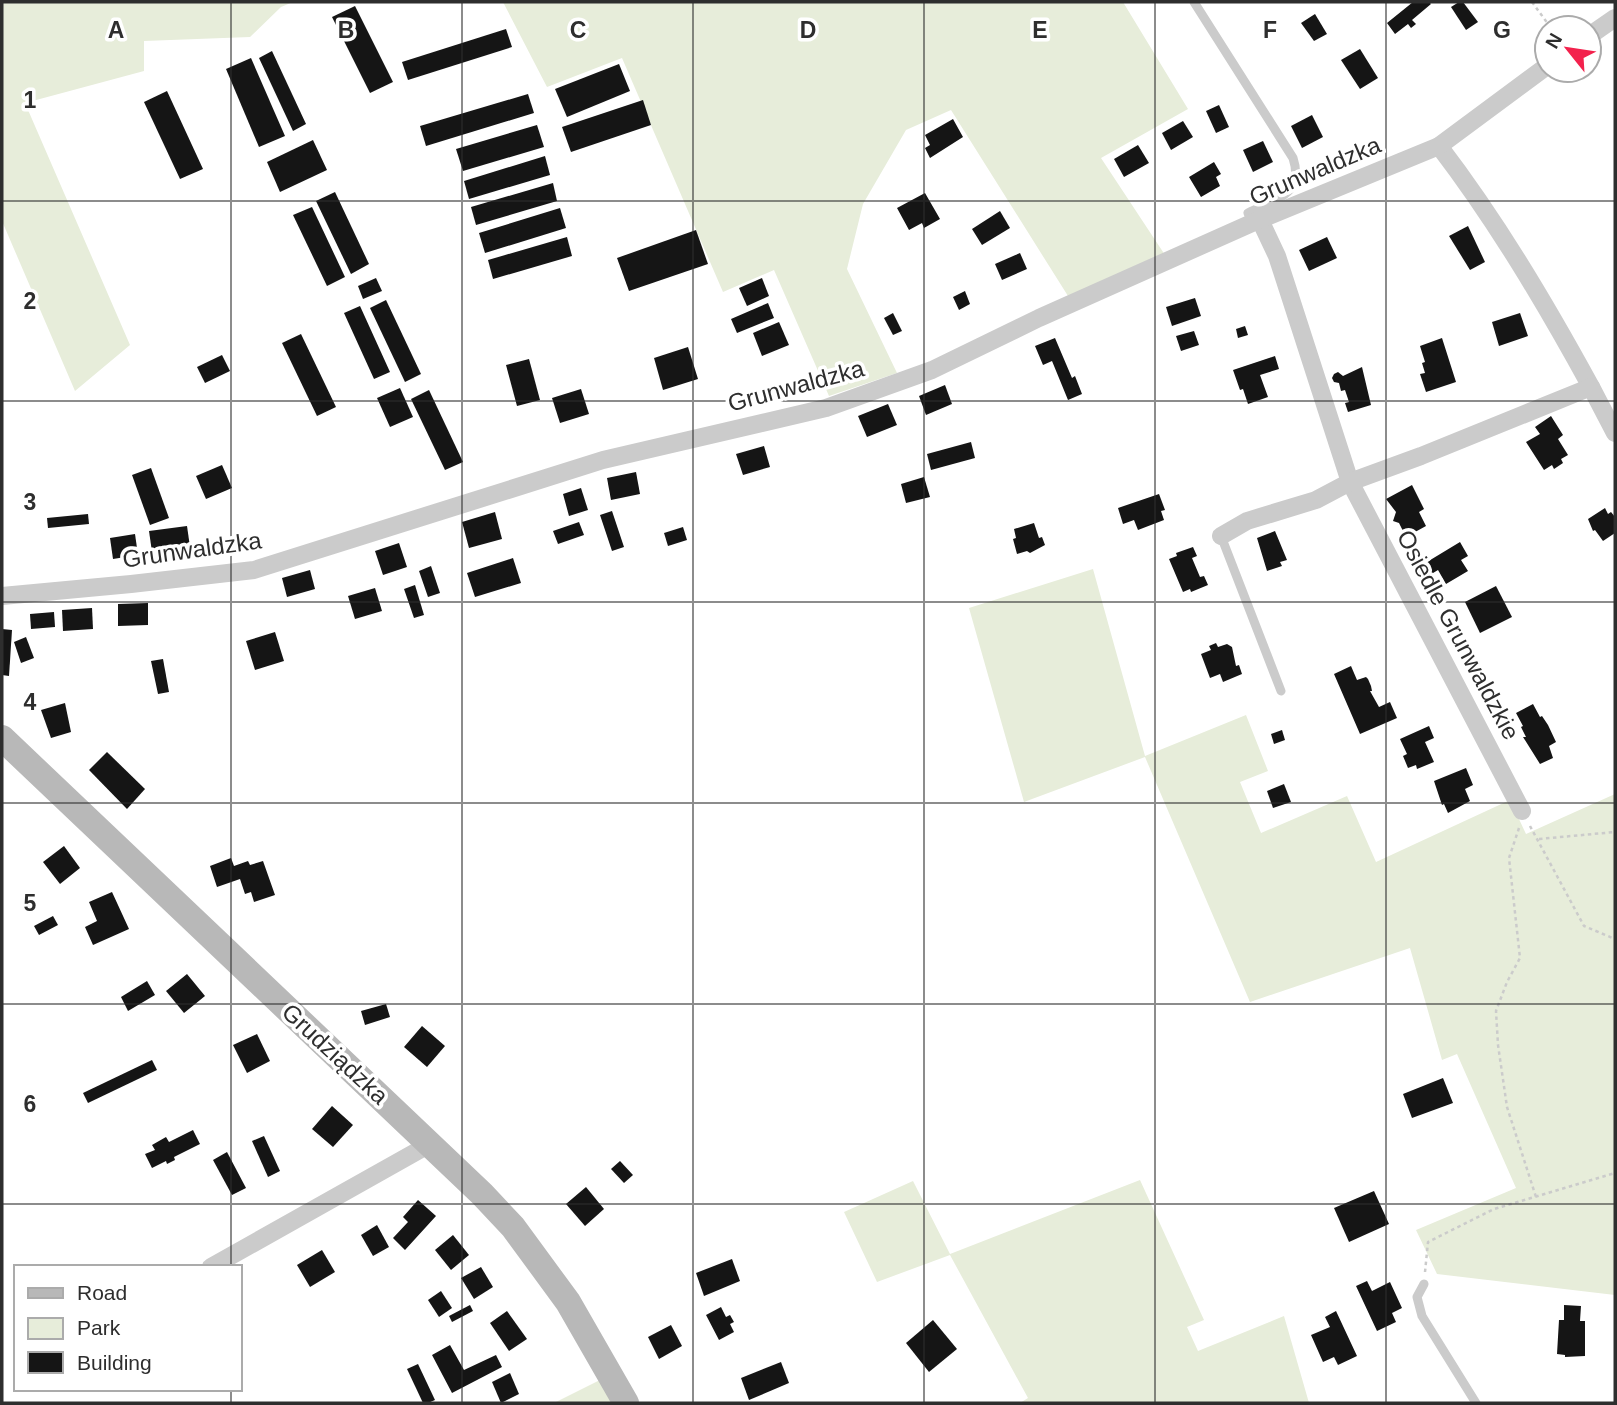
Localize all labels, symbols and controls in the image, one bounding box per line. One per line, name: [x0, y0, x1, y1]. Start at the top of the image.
north arrow: [1533, 14, 1603, 84]
text: A: [108, 17, 124, 43]
text: B: [338, 17, 354, 43]
text: C: [570, 17, 586, 43]
text: D: [800, 17, 816, 43]
text: E: [1032, 17, 1048, 43]
text: F: [1263, 17, 1277, 43]
text: G: [1493, 17, 1511, 43]
text: N: [1541, 30, 1566, 52]
text: 1: [24, 87, 37, 113]
street label: Grunwaldzka: [1245, 130, 1385, 210]
text: 2: [24, 288, 36, 314]
street label: Grunwaldzka: [725, 354, 868, 417]
text: 3: [24, 489, 36, 515]
street label: Osiedle Grunwaldzkie: [1392, 525, 1525, 744]
street label: Grunwaldzka: [121, 526, 264, 573]
text: 4: [24, 689, 37, 715]
text: 5: [24, 890, 37, 916]
street label: Grudziądzka: [277, 998, 394, 1110]
text: 6: [24, 1091, 36, 1117]
legend: [14, 1265, 242, 1391]
text: Road: [77, 1281, 127, 1304]
text: Park: [77, 1316, 121, 1339]
text: Building: [77, 1351, 152, 1374]

